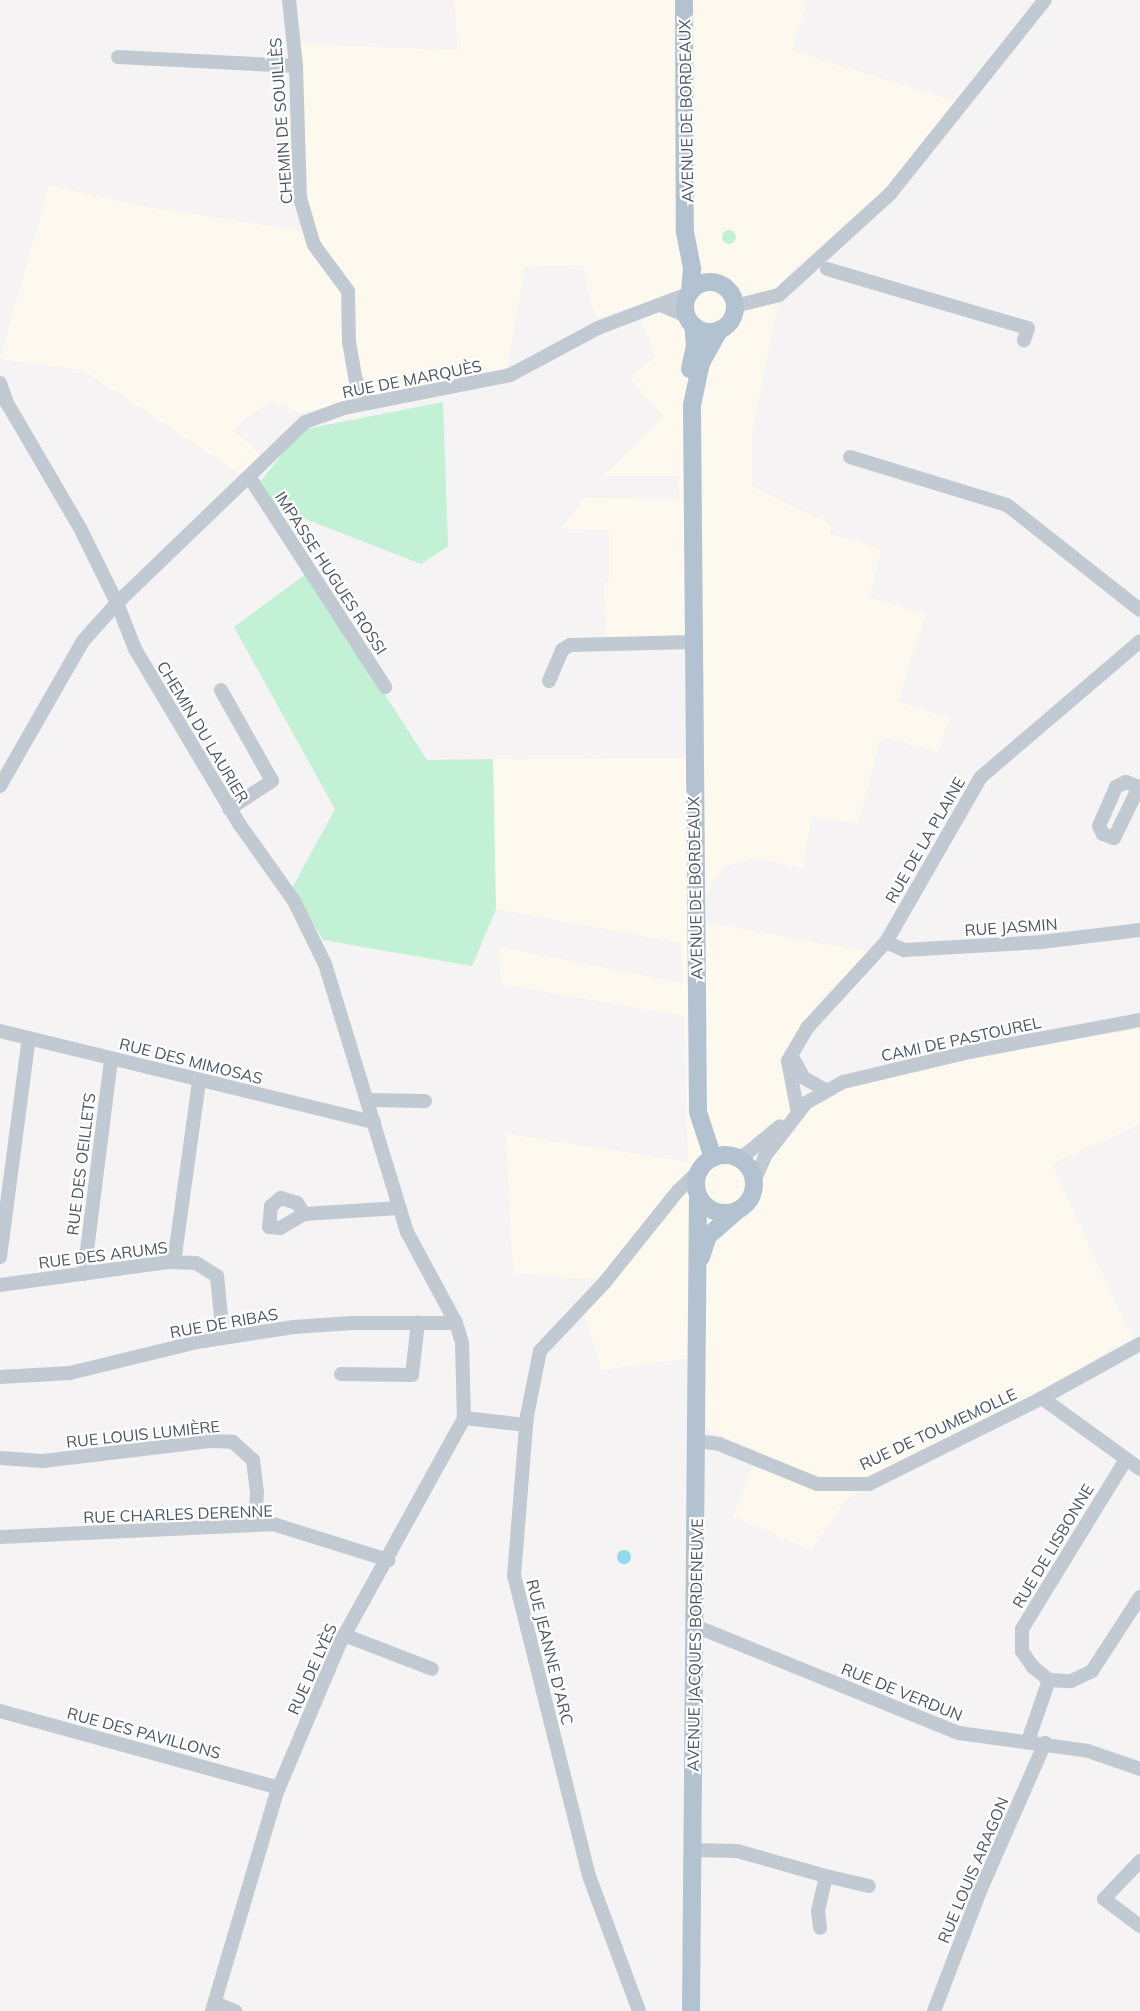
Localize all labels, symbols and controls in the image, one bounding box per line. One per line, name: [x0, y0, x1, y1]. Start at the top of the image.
street label: AVENUE DE BORDEAUX: [675, 19, 697, 203]
street label: CHEMIN DE SOUILLÈS: [266, 37, 296, 205]
street label: RUE DE MARQUÈS: [341, 356, 483, 402]
street label: IMPASSE HUGUES ROSSI: [271, 488, 391, 658]
street label: CHEMIN DU LAURIER: [153, 658, 253, 806]
street label: RUE DE LA PLAINE: [881, 774, 969, 906]
street label: AVENUE DE BORDEAUX: [684, 796, 706, 980]
street label: RUE JASMIN: [964, 914, 1058, 940]
street label: CAMI DE PASTOUREL: [879, 1013, 1043, 1065]
street label: RUE DES MIMOSAS: [117, 1034, 265, 1088]
street label: RUE DES OEILLETS: [63, 1092, 99, 1236]
street label: RUE DES ARUMS: [37, 1238, 169, 1272]
street label: RUE DE RIBAS: [168, 1304, 280, 1342]
street label: RUE DE TOUMEMOLLE: [856, 1384, 1020, 1474]
street label: RUE LOUIS LUMIÈRE: [65, 1416, 221, 1452]
street label: RUE DE LISBONNE: [1008, 1481, 1098, 1611]
street label: RUE CHARLES DERENNE: [83, 1501, 273, 1527]
street label: AVENUE JACQUES BORDENEUVE: [683, 1518, 707, 1772]
street label: RUE JEANNE D'ARC: [523, 1577, 577, 1727]
street label: RUE DE LYÈS: [283, 1620, 341, 1718]
street label: RUE DE VERDUN: [839, 1659, 965, 1725]
street label: RUE DES PAVILLONS: [65, 1703, 223, 1763]
street label: RUE LOUIS ARAGON: [933, 1794, 1013, 1946]

